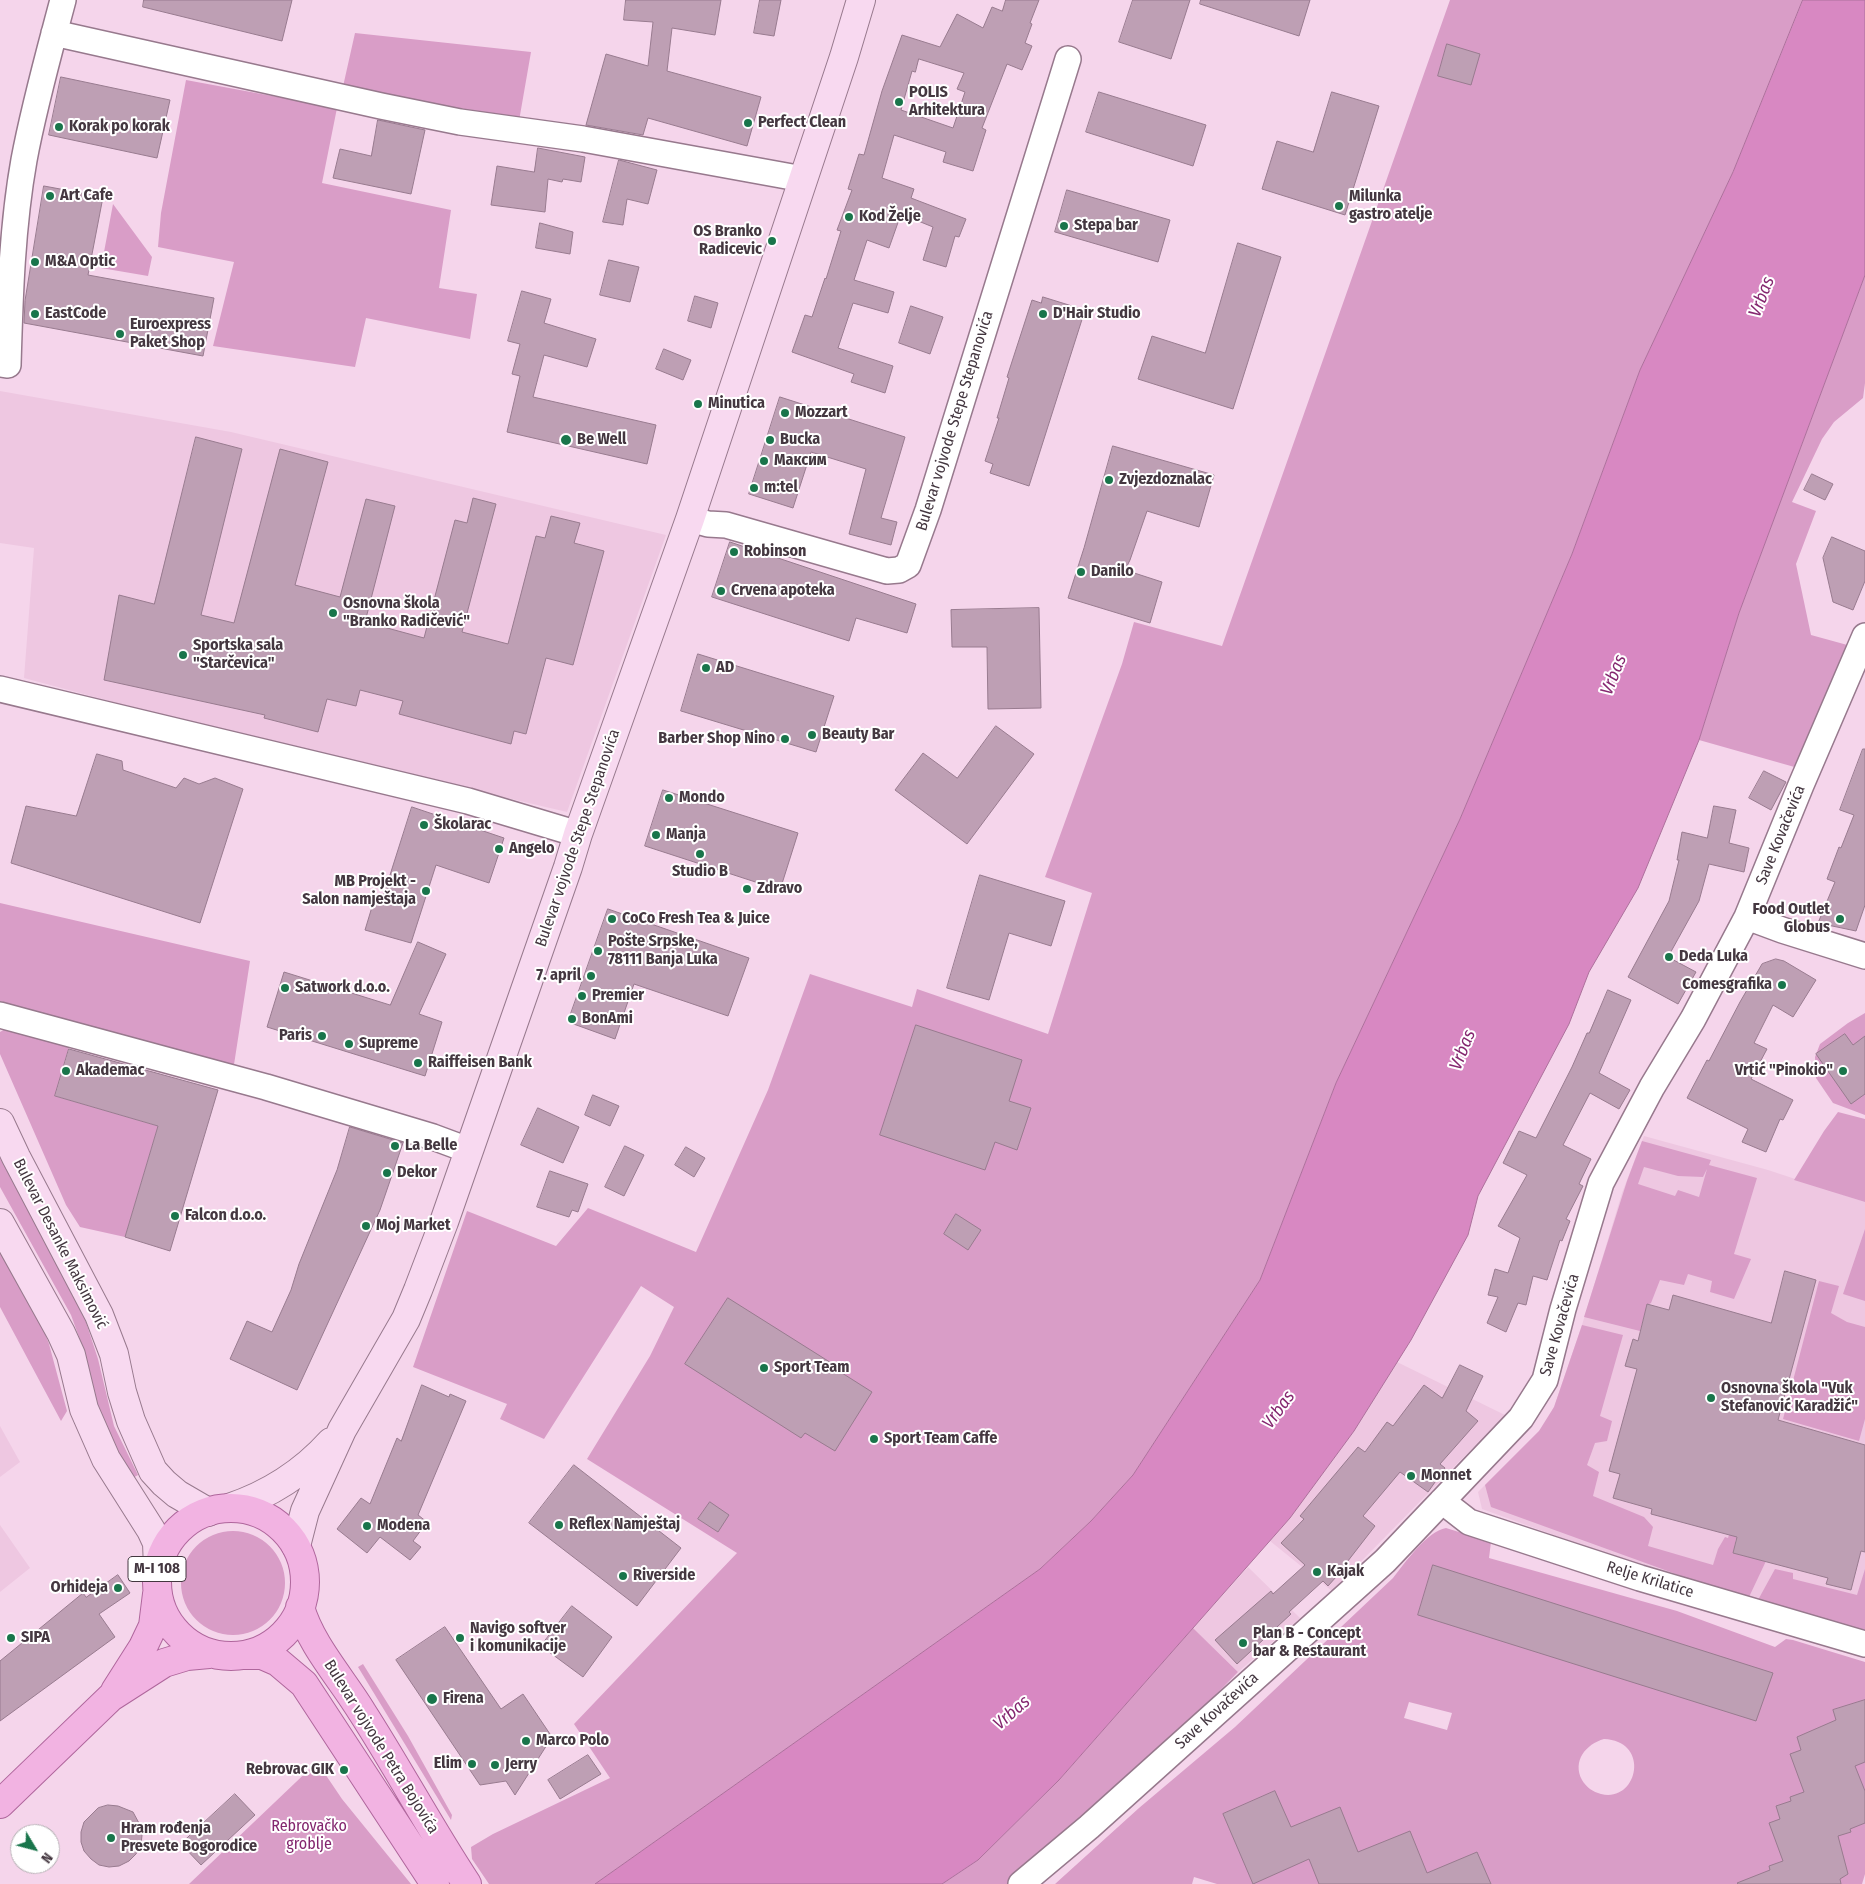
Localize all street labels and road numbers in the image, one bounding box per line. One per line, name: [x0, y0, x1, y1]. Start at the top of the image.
street label: Bulevar vojvode Stepe Stepanovića: [912, 309, 998, 533]
street label: Bulevar vojvode Stepe Stepanovića: [532, 727, 624, 949]
street label: Save Kovačevića: [1752, 782, 1810, 888]
street label: Bulevar Desanke Maksimović: [9, 1156, 111, 1332]
street label: Save Kovačevića: [1536, 1272, 1584, 1378]
road number: M-I 108: [128, 1556, 186, 1582]
street label: Relje Krilatice: [1604, 1558, 1696, 1602]
street label: Bulevar vojvode Petra Bojovića: [320, 1657, 442, 1837]
street label: Save Kovačevića: [1171, 1669, 1263, 1753]

